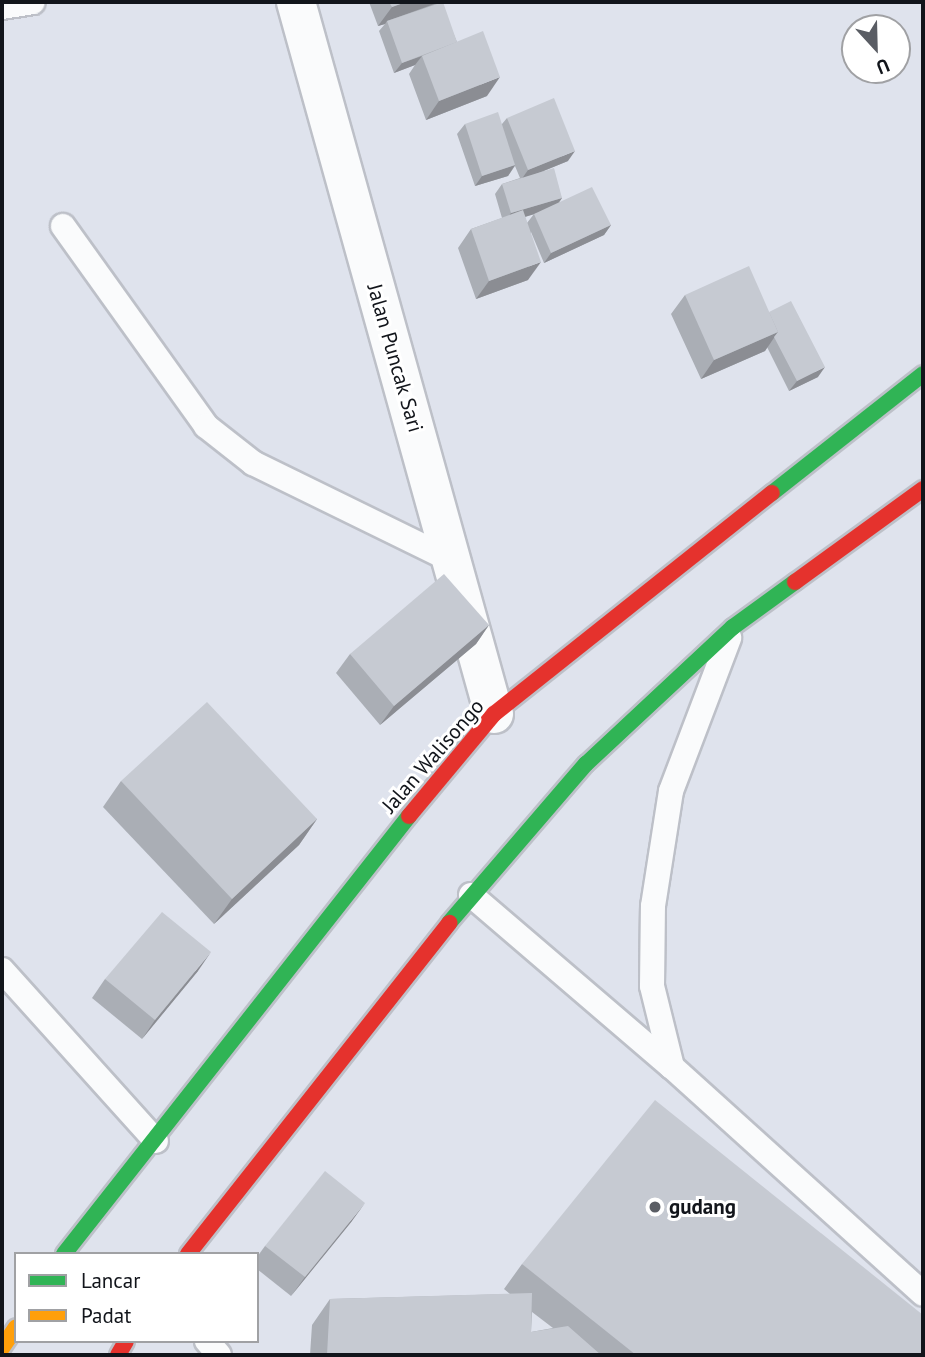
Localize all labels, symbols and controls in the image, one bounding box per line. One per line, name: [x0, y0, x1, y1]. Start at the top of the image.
north arrow: [841, 14, 911, 84]
text: U: [873, 53, 893, 80]
street label: Jalan Puncak Sari: [362, 281, 428, 435]
street label: Jalan Walisongo: [377, 694, 489, 818]
place label: gudang: [669, 1194, 736, 1220]
marker: gudang: [647, 1199, 663, 1215]
legend: [14, 1252, 259, 1343]
text: Lancar: [81, 1267, 140, 1294]
text: Padat: [81, 1302, 131, 1329]

